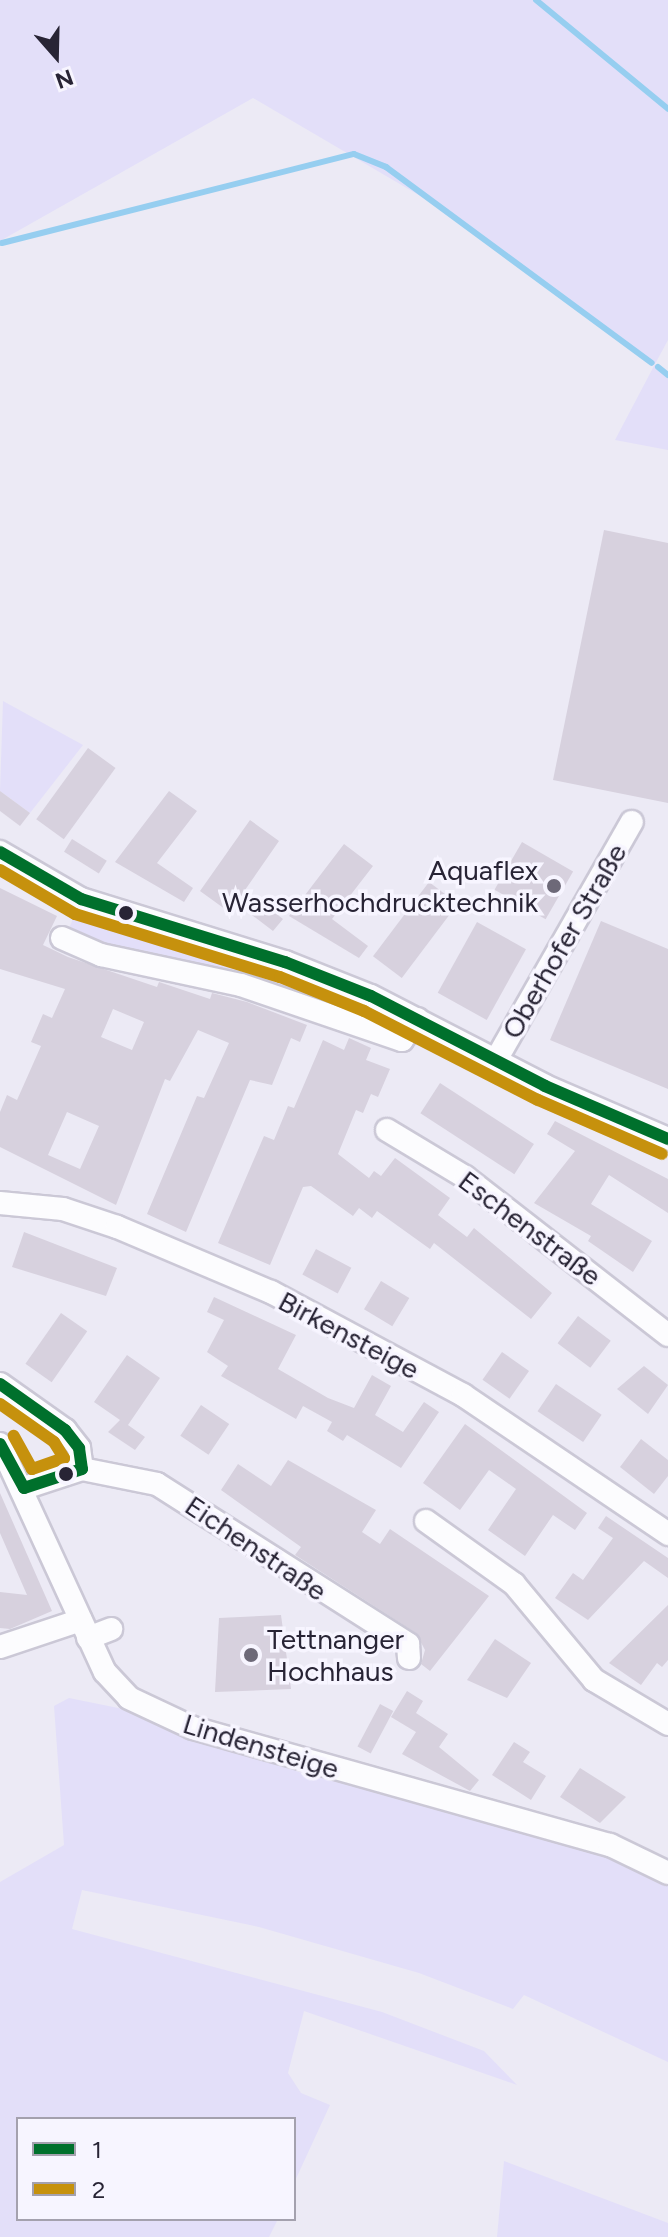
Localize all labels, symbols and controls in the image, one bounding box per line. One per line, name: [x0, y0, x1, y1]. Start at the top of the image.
north arrow: [16, 16, 96, 96]
text: N: [52, 63, 77, 95]
street label: Oberhofer Straße: [495, 838, 633, 1044]
place label: Aquaflex Wasserhochdrucktechnik: [222, 853, 538, 919]
marker: Aquaflex Wasserhochdrucktechnik: [545, 877, 563, 895]
unlabelled marker: [118, 905, 134, 921]
street label: Eschenstraße: [452, 1163, 608, 1293]
street label: Birkensteige: [273, 1284, 425, 1386]
unlabelled marker: [58, 1466, 74, 1482]
street label: Eichenstraße: [179, 1488, 333, 1608]
place label: Tettnanger Hochhaus: [267, 1622, 404, 1688]
marker: Tettnanger Hochhaus: [242, 1646, 260, 1664]
street label: Lindensteige: [179, 1706, 343, 1786]
legend: [16, 2117, 296, 2221]
text: 1: [92, 2135, 102, 2164]
text: 2: [92, 2175, 105, 2204]

